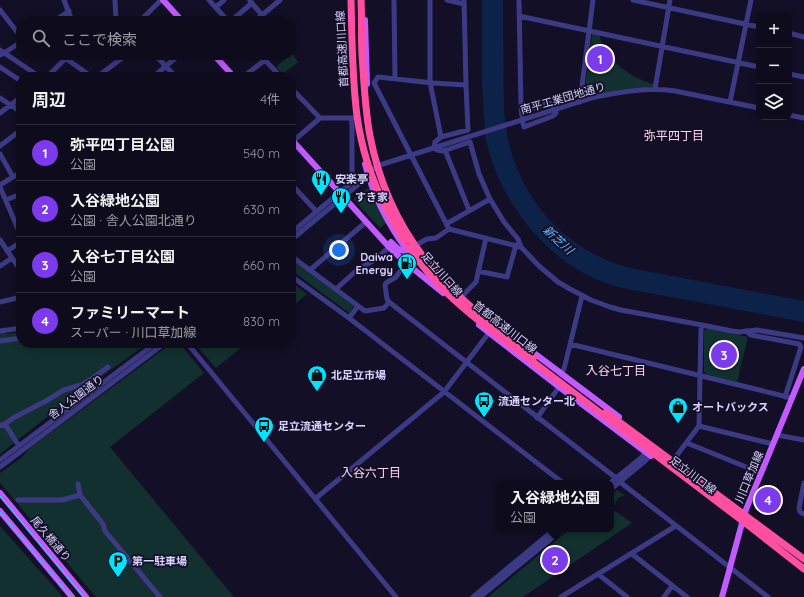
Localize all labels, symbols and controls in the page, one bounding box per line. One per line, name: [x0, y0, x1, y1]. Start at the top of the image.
street label: 首都高速川口線: [333, 10, 351, 88]
map controls: [756, 12, 792, 120]
button: +: [756, 12, 792, 48]
search box: [16, 16, 296, 60]
icon: search: [30, 27, 52, 49]
text: ここで検索: [62, 30, 137, 49]
pin: 1: [587, 44, 613, 74]
button: −: [756, 48, 792, 84]
street label: 南平工業団地通り: [519, 79, 607, 117]
button: layers: [756, 84, 792, 120]
text: 周辺: [32, 89, 66, 110]
text: 4件: [260, 91, 280, 107]
district label: 弥平四丁目: [644, 128, 704, 143]
text: 弥平四丁目公園: [70, 135, 175, 154]
text: 1: [42, 145, 48, 161]
text: 540 m: [243, 145, 280, 161]
text: 公園: [70, 156, 96, 172]
restaurant icon: 安楽亭: [310, 168, 332, 196]
place label: 安楽亭: [335, 172, 368, 186]
restaurant icon: すき家: [330, 186, 352, 214]
place label: すき家: [355, 190, 388, 204]
text: 入谷緑地公園: [70, 191, 160, 210]
text: 2: [41, 201, 49, 217]
text: 630 m: [243, 201, 280, 217]
text: 公園 · 舎人公園北通り: [70, 212, 197, 228]
water label: 新芝川: [540, 222, 578, 259]
your location: [329, 240, 349, 260]
text: 入谷七丁目公園: [70, 247, 175, 266]
street label: 足立川口線: [418, 249, 466, 299]
place label: Daiwa Energy: [356, 250, 393, 277]
fuel station icon: Daiwa Energy: [396, 252, 418, 280]
text: 3: [42, 257, 48, 273]
text: 660 m: [243, 257, 280, 273]
text: 公園: [70, 268, 96, 284]
street label: 首都高速川口線: [470, 298, 540, 356]
text: ファミリーマート: [70, 303, 190, 322]
text: 4: [41, 313, 49, 329]
text: 830 m: [243, 313, 280, 329]
text: スーパー · 川口草加線: [70, 324, 197, 340]
pin: 3: [711, 340, 737, 370]
district label: 入谷七丁目: [586, 363, 646, 378]
shop icon: 北足立市場: [306, 364, 328, 392]
place label: 北足立市場: [331, 368, 386, 382]
street label: 舎人公園通り: [45, 372, 107, 422]
bus stop icon: 流通センター北: [473, 390, 495, 418]
place label: 流通センター北: [498, 394, 575, 408]
shop icon: オートバックス: [667, 396, 689, 424]
place label: オートバックス: [692, 400, 769, 414]
bus stop icon: 足立流通センター: [253, 415, 275, 443]
place label: 足立流通センター: [278, 419, 366, 433]
street label: 川口草加線: [732, 449, 766, 505]
street label: 足立川口線: [667, 453, 719, 497]
district label: 入谷六丁目: [341, 465, 401, 480]
popup: [496, 480, 614, 532]
pin: 4: [755, 485, 781, 515]
text: 入谷緑地公園: [510, 488, 600, 507]
text: 公園: [510, 509, 536, 525]
street label: 尾久橋通り: [28, 513, 74, 565]
pin: 2: [542, 545, 568, 575]
parking icon: 第一駐車場: [107, 550, 129, 578]
place label: 第一駐車場: [132, 554, 187, 568]

